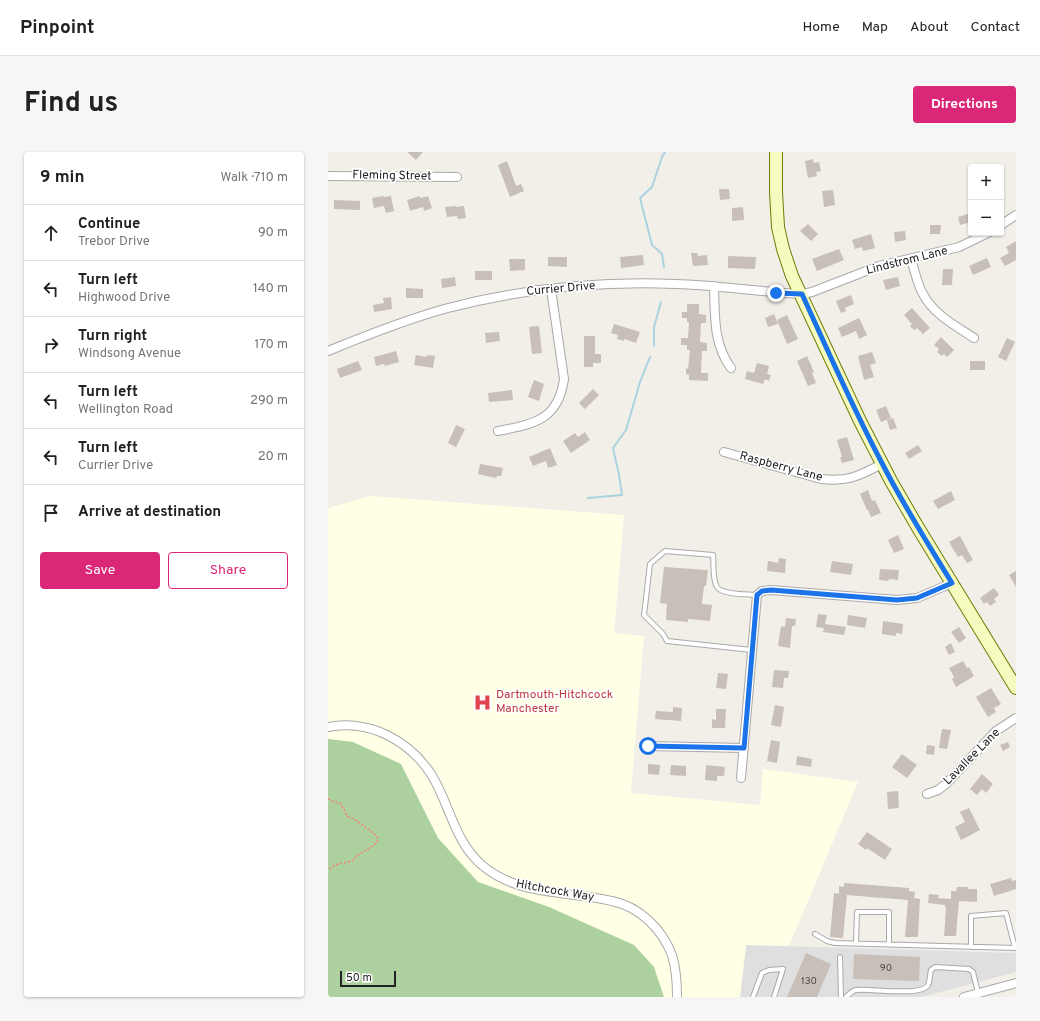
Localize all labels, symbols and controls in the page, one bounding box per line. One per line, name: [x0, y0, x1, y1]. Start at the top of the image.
text: Pinpoint: [20, 16, 95, 40]
text: Home: [803, 19, 840, 36]
text: Map: [862, 19, 888, 36]
text: About: [910, 19, 949, 36]
text: Contact: [971, 19, 1020, 36]
text: Find us: [24, 86, 118, 122]
button: Directions: [913, 86, 1016, 123]
map controls: [968, 164, 1004, 236]
button: +: [968, 164, 1004, 200]
text: 9 min: [40, 167, 84, 189]
street label: Fleming Street: [352, 167, 432, 185]
text: Walk · 710 m: [220, 170, 288, 186]
button: −: [968, 200, 1004, 236]
text: Continue: [78, 215, 140, 234]
icon: ahead: [40, 222, 62, 244]
text: 90 m: [258, 225, 288, 241]
text: Trebor Drive: [78, 234, 150, 250]
street label: Lindstrom Lane: [865, 243, 949, 279]
text: Turn left: [78, 271, 138, 290]
icon: left: [40, 278, 62, 300]
street label: Currier Drive: [526, 278, 596, 300]
text: 140 m: [253, 281, 288, 297]
route end: [767, 284, 785, 302]
text: Highwood Drive: [78, 290, 170, 306]
text: Turn right: [78, 327, 147, 346]
icon: right: [40, 334, 62, 356]
text: 170 m: [254, 337, 288, 353]
text: Windsong Avenue: [78, 346, 181, 362]
text: Turn left: [78, 383, 138, 402]
icon: left: [40, 390, 62, 412]
text: 290 m: [250, 393, 288, 409]
text: Wellington Road: [78, 402, 173, 418]
text: Turn left: [78, 439, 138, 458]
icon: left: [40, 446, 62, 468]
street label: Raspberry Lane: [738, 448, 824, 486]
text: 20 m: [258, 449, 288, 465]
text: Currier Drive: [78, 458, 153, 474]
icon: arrive: [40, 502, 62, 524]
text: Arrive at destination: [78, 503, 221, 522]
button: Save: [40, 552, 160, 589]
button: Share: [168, 552, 288, 589]
place label: Dartmouth-Hitchcock Manchester: [496, 687, 613, 717]
hospital icon: Dartmouth-Hitchcock Manchester: [473, 692, 493, 712]
street label: Lavallee Lane: [940, 725, 1004, 789]
route start: [639, 737, 657, 755]
street label: Hitchcock Way: [515, 876, 595, 906]
house number: 90: [880, 962, 892, 975]
scale bar: [340, 969, 396, 988]
text: 50 m: [346, 971, 372, 985]
house number: 130: [801, 975, 817, 988]

